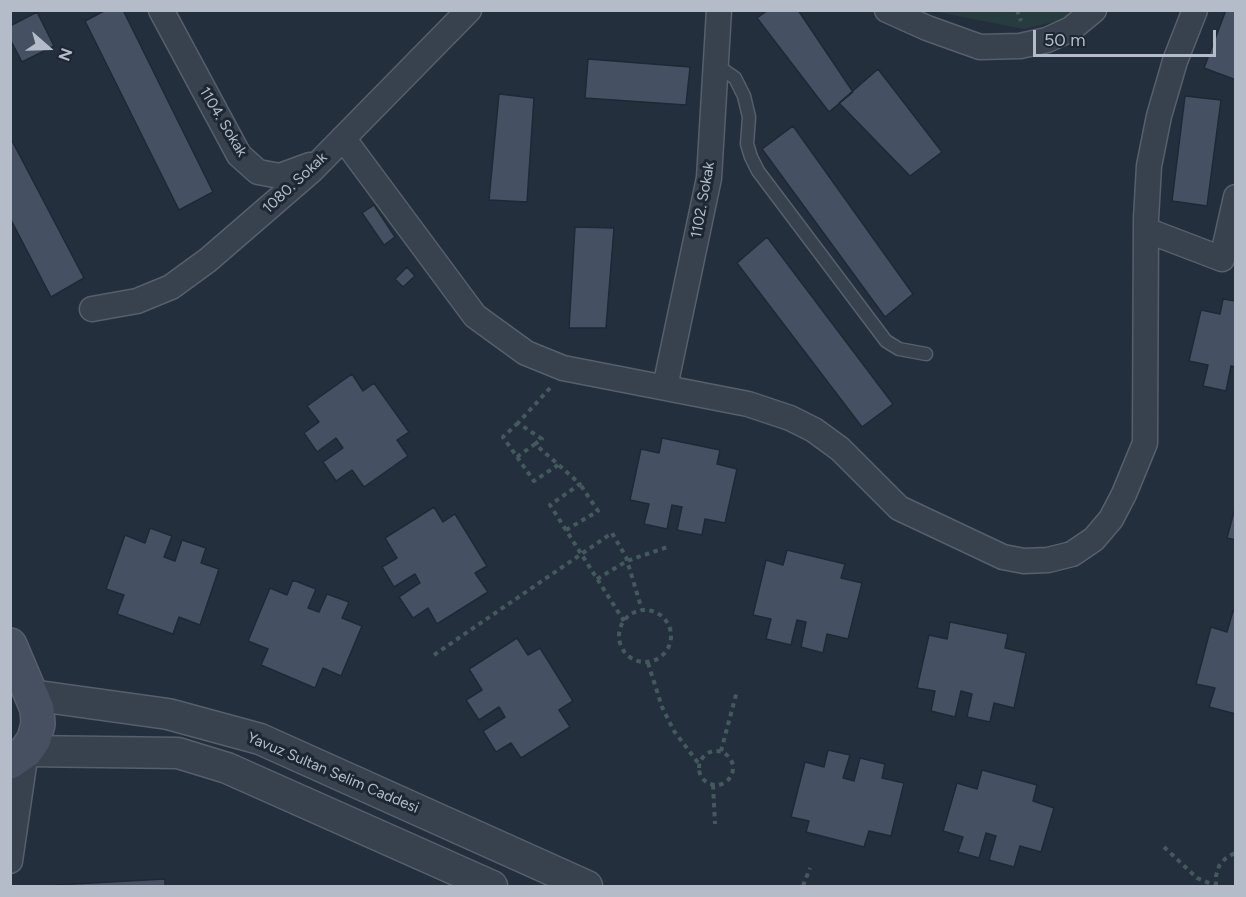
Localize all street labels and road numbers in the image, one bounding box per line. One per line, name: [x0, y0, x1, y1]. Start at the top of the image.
street label: 1104. Sokak: [195, 84, 251, 160]
street label: 1080. Sokak: [259, 149, 331, 217]
street label: 1102. Sokak: [687, 160, 719, 240]
street label: Yavuz Sultan Selim Caddesi: [245, 729, 421, 817]

